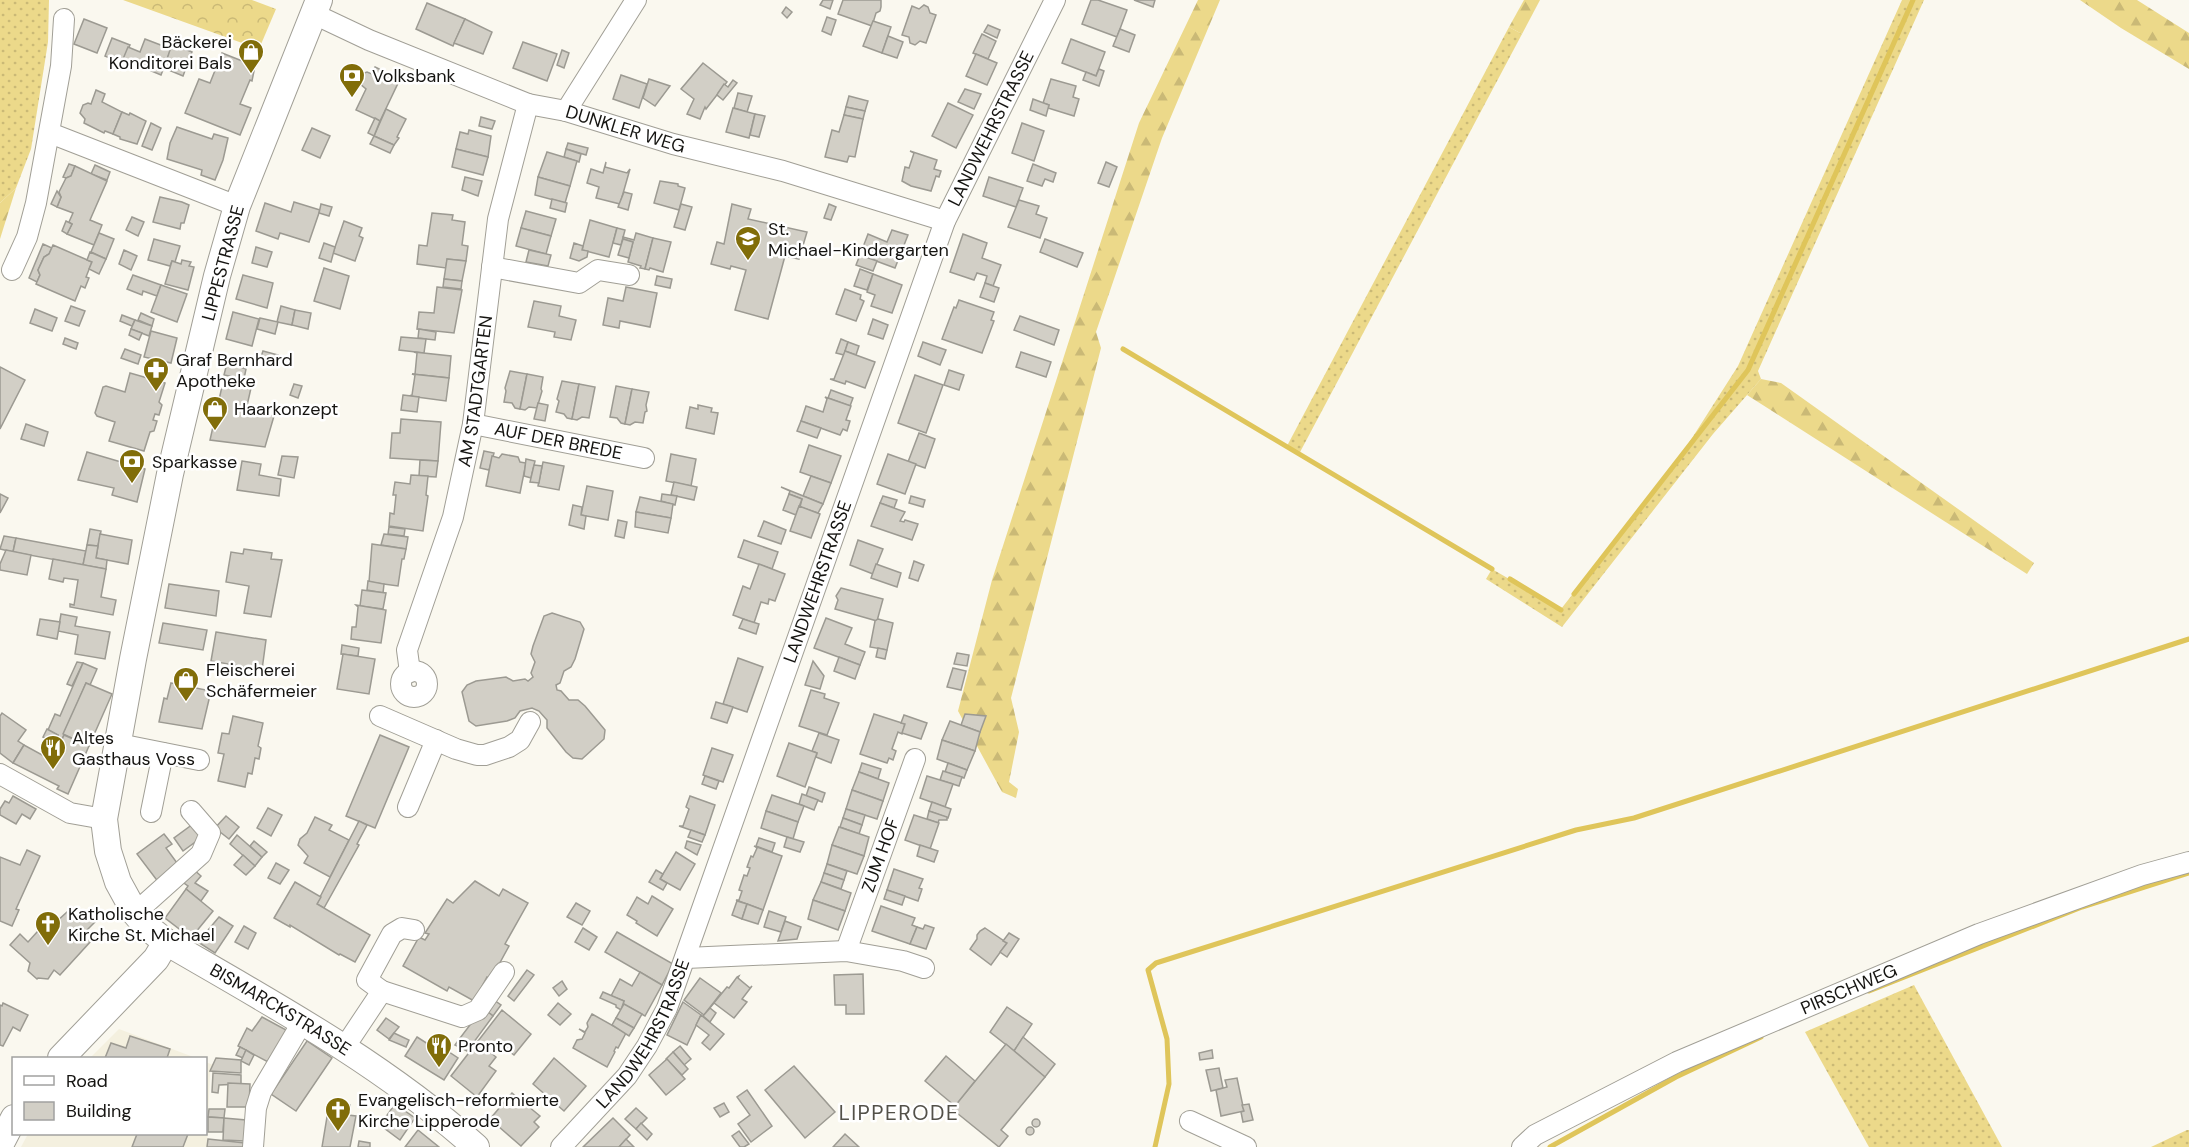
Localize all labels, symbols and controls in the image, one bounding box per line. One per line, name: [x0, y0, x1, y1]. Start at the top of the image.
place label: Bäckerei Konditorei Bals: [109, 30, 232, 75]
shop icon: Bäckerei Konditorei Bals: [236, 37, 266, 75]
street label: LANDWEHRSTRASSE: [942, 47, 1040, 210]
bank icon: Volksbank: [337, 61, 367, 99]
place label: Volksbank: [372, 64, 456, 88]
street label: DUNKLER WEG: [563, 100, 687, 159]
street label: LIPPESTRASSE: [196, 203, 250, 323]
place label: St. Michael-Kindergarten: [768, 217, 949, 262]
school or university icon: St. Michael-Kindergarten: [733, 224, 763, 262]
street label: AM STADTGARTEN: [452, 314, 498, 469]
place label: Graf Bernhard Apotheke: [176, 348, 293, 393]
pharmacy icon: Graf Bernhard Apotheke: [141, 355, 171, 393]
shop icon: Haarkonzept: [200, 394, 230, 432]
place label: Haarkonzept: [234, 397, 338, 421]
street label: AUF DER BREDE: [492, 417, 624, 465]
bank icon: Sparkasse: [117, 447, 147, 485]
place label: Sparkasse: [152, 450, 237, 474]
street label: LANDWEHRSTRASSE: [778, 497, 857, 666]
place label: Fleischerei Schäfermeier: [206, 658, 317, 703]
shop icon: Fleischerei Schäfermeier: [171, 665, 201, 703]
place label: Altes Gasthaus Voss: [72, 726, 195, 771]
restaurant icon: Altes Gasthaus Voss: [38, 733, 68, 771]
street label: ZUM HOF: [856, 814, 905, 895]
place label: Katholische Kirche St. Michael: [68, 902, 215, 947]
church icon: Katholische Kirche St. Michael: [33, 909, 63, 947]
street label: LANDWEHRSTRASSE: [591, 956, 695, 1114]
street label: BISMARCKSTRASSE: [205, 958, 356, 1061]
street label: PIRSCHWEG: [1797, 958, 1901, 1020]
restaurant icon: Pronto: [424, 1031, 454, 1069]
place label: Pronto: [458, 1034, 513, 1058]
legend: [12, 1057, 207, 1135]
text: Road: [66, 1069, 108, 1093]
place label: Evangelisch-reformierte Kirche Lipperode: [358, 1088, 559, 1133]
church icon: Evangelisch-reformierte Kirche Lipperode: [323, 1095, 353, 1133]
text: Building: [66, 1099, 131, 1123]
district label: LIPPERODE: [839, 1099, 959, 1127]

